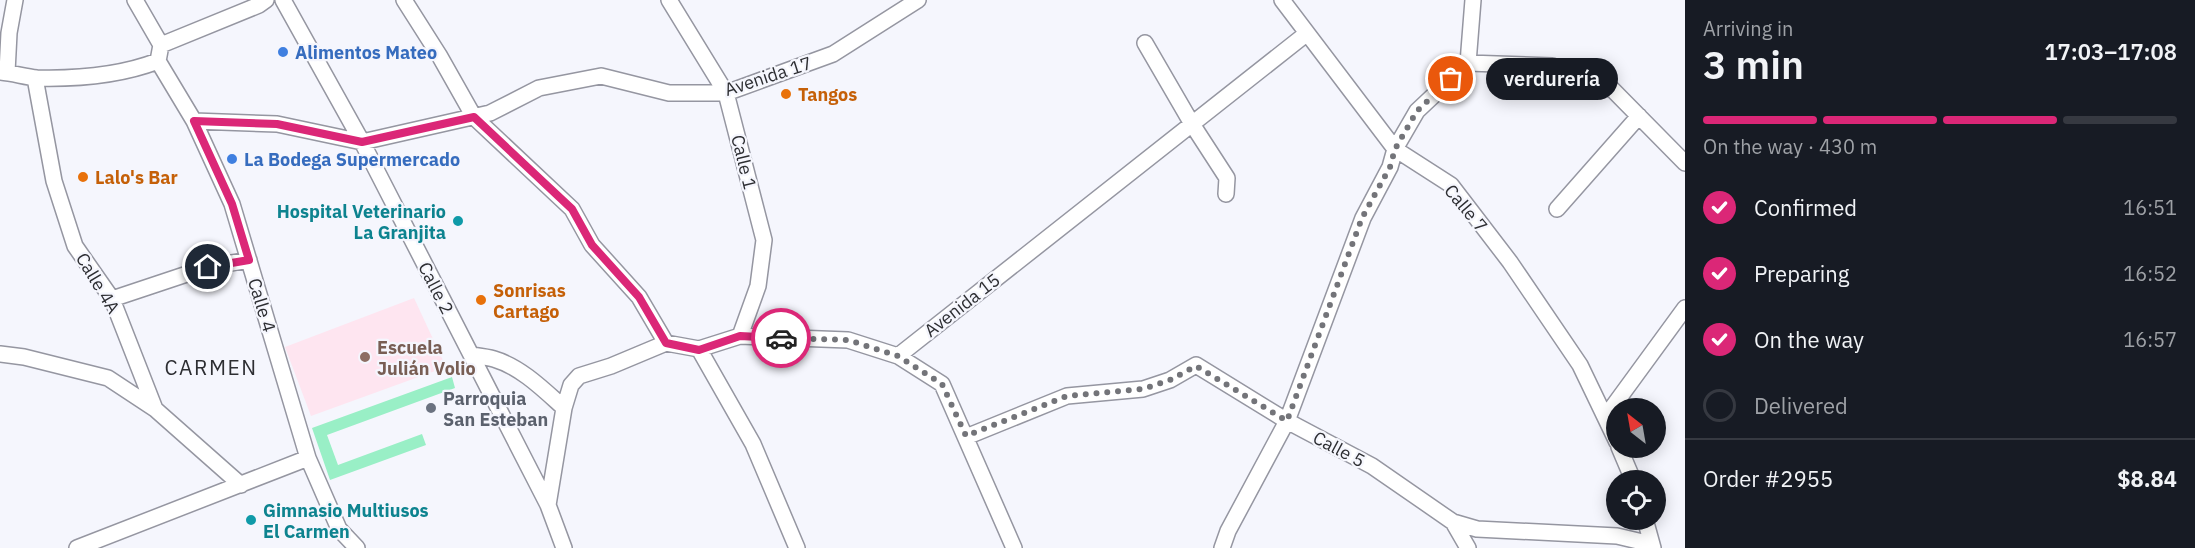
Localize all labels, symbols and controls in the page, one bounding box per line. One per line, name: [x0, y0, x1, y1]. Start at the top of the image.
text: Arriving in: [1703, 15, 1793, 42]
text: 17:03–17:08: [2044, 37, 2177, 66]
text: 3 min: [1703, 39, 1804, 90]
place label: Alimentos Mateo: [295, 41, 437, 64]
marker: Alimentos Mateo: [276, 45, 290, 59]
street label: Avenida 17: [721, 51, 815, 101]
pin: [1425, 53, 1476, 104]
callout: verdurería: [1487, 58, 1619, 100]
icon: bag: [1434, 62, 1467, 95]
text: verdurería: [1504, 65, 1600, 92]
place label: Tangos: [798, 83, 857, 106]
marker: Tangos: [779, 87, 793, 101]
street label: Calle 1: [726, 132, 762, 192]
text: On the way · 430 m: [1703, 133, 1877, 160]
place label: La Bodega Supermercado: [244, 148, 460, 171]
marker: La Bodega Supermercado: [225, 152, 239, 166]
place label: Lalo's Bar: [95, 166, 178, 189]
marker: Lalo's Bar: [76, 170, 90, 184]
street label: Calle 7: [1439, 179, 1493, 237]
icon: check: [1703, 191, 1736, 224]
text: Confirmed: [1754, 193, 1857, 222]
text: 16:51: [2123, 194, 2177, 221]
place label: Hospital Veterinario La Granjita: [277, 200, 446, 244]
marker: Hospital Veterinario La Granjita: [451, 214, 465, 228]
pin: [182, 241, 233, 292]
street label: Calle 4A: [71, 248, 125, 318]
icon: home: [191, 250, 224, 283]
icon: check: [1703, 257, 1736, 290]
street label: Calle 2: [413, 258, 459, 318]
text: Preparing: [1754, 259, 1849, 288]
text: 16:52: [2123, 260, 2177, 287]
street label: Avenida 15: [919, 268, 1005, 342]
street label: Calle 4: [243, 275, 281, 335]
place label: Sonrisas Cartago: [493, 279, 566, 323]
marker: Sonrisas Cartago: [474, 293, 488, 307]
courier: [751, 308, 811, 368]
icon: car: [765, 322, 798, 355]
icon: check: [1703, 323, 1736, 356]
text: On the way: [1754, 325, 1864, 354]
text: 16:57: [2123, 326, 2177, 353]
place label: Escuela Julián Volio: [377, 336, 476, 380]
marker: Escuela Julián Volio: [358, 350, 372, 364]
district label: CARMEN: [164, 353, 258, 381]
place label: Parroquia San Esteban: [443, 387, 548, 431]
text: Delivered: [1754, 391, 1848, 420]
north arrow: [1606, 398, 1666, 458]
map controls: [1606, 398, 1666, 530]
marker: Parroquia San Esteban: [424, 401, 438, 415]
street label: Calle 5: [1309, 426, 1369, 472]
text: Order #2955: [1703, 464, 1833, 493]
text: $8.84: [2117, 464, 2177, 493]
button: locate: [1606, 470, 1666, 530]
place label: Gimnasio Multiusos El Carmen: [263, 499, 429, 543]
marker: Gimnasio Multiusos El Carmen: [244, 513, 258, 527]

